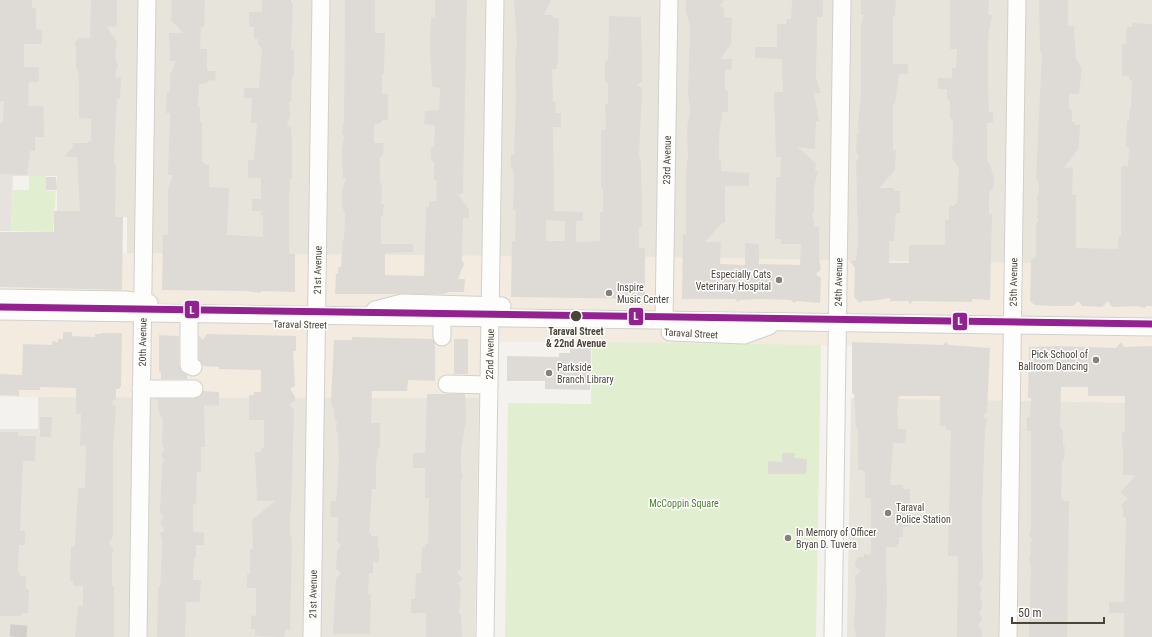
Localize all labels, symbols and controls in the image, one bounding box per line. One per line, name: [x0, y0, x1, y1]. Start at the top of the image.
street label: 23rd Avenue: [661, 135, 673, 185]
street label: 21st Avenue: [312, 245, 324, 294]
street label: 24th Avenue: [833, 257, 844, 307]
street label: 25th Avenue: [1008, 257, 1019, 307]
place label: Especially Cats Veterinary Hospital: [696, 269, 771, 292]
marker: Especially Cats Veterinary Hospital: [774, 275, 784, 285]
place label: Inspire Music Center: [617, 282, 669, 305]
marker: Inspire Music Center: [604, 288, 614, 298]
line badge: L: [184, 300, 200, 319]
text: L: [189, 304, 195, 317]
line badge: L: [628, 307, 644, 326]
marker: Taraval Street & 22nd Avenue: [569, 309, 583, 323]
text: L: [633, 310, 639, 323]
line badge: L: [952, 312, 968, 331]
text: L: [957, 315, 963, 328]
street label: 20th Avenue: [137, 317, 149, 367]
street label: Taraval Street: [273, 319, 327, 330]
place label: Taraval Street & 22nd Avenue: [546, 326, 606, 349]
street label: Taraval Street: [664, 327, 718, 340]
street label: 22nd Avenue: [484, 328, 496, 380]
place label: Pick School of Ballroom Dancing: [1018, 349, 1089, 372]
marker: Pick School of Ballroom Dancing: [1091, 355, 1101, 365]
place label: Parkside Branch Library: [557, 362, 614, 385]
marker: Parkside Branch Library: [544, 368, 554, 378]
park label: McCoppin Square: [649, 498, 719, 509]
place label: Taraval Police Station: [896, 502, 951, 525]
marker: Taraval Police Station: [883, 508, 893, 518]
place label: In Memory of Officer Bryan D. Tuvera: [796, 527, 876, 550]
marker: In Memory of Officer Bryan D. Tuvera: [783, 533, 793, 543]
street label: 21st Avenue: [307, 569, 319, 618]
scale bar: [1012, 599, 1104, 625]
text: 50 m: [1018, 606, 1042, 620]

